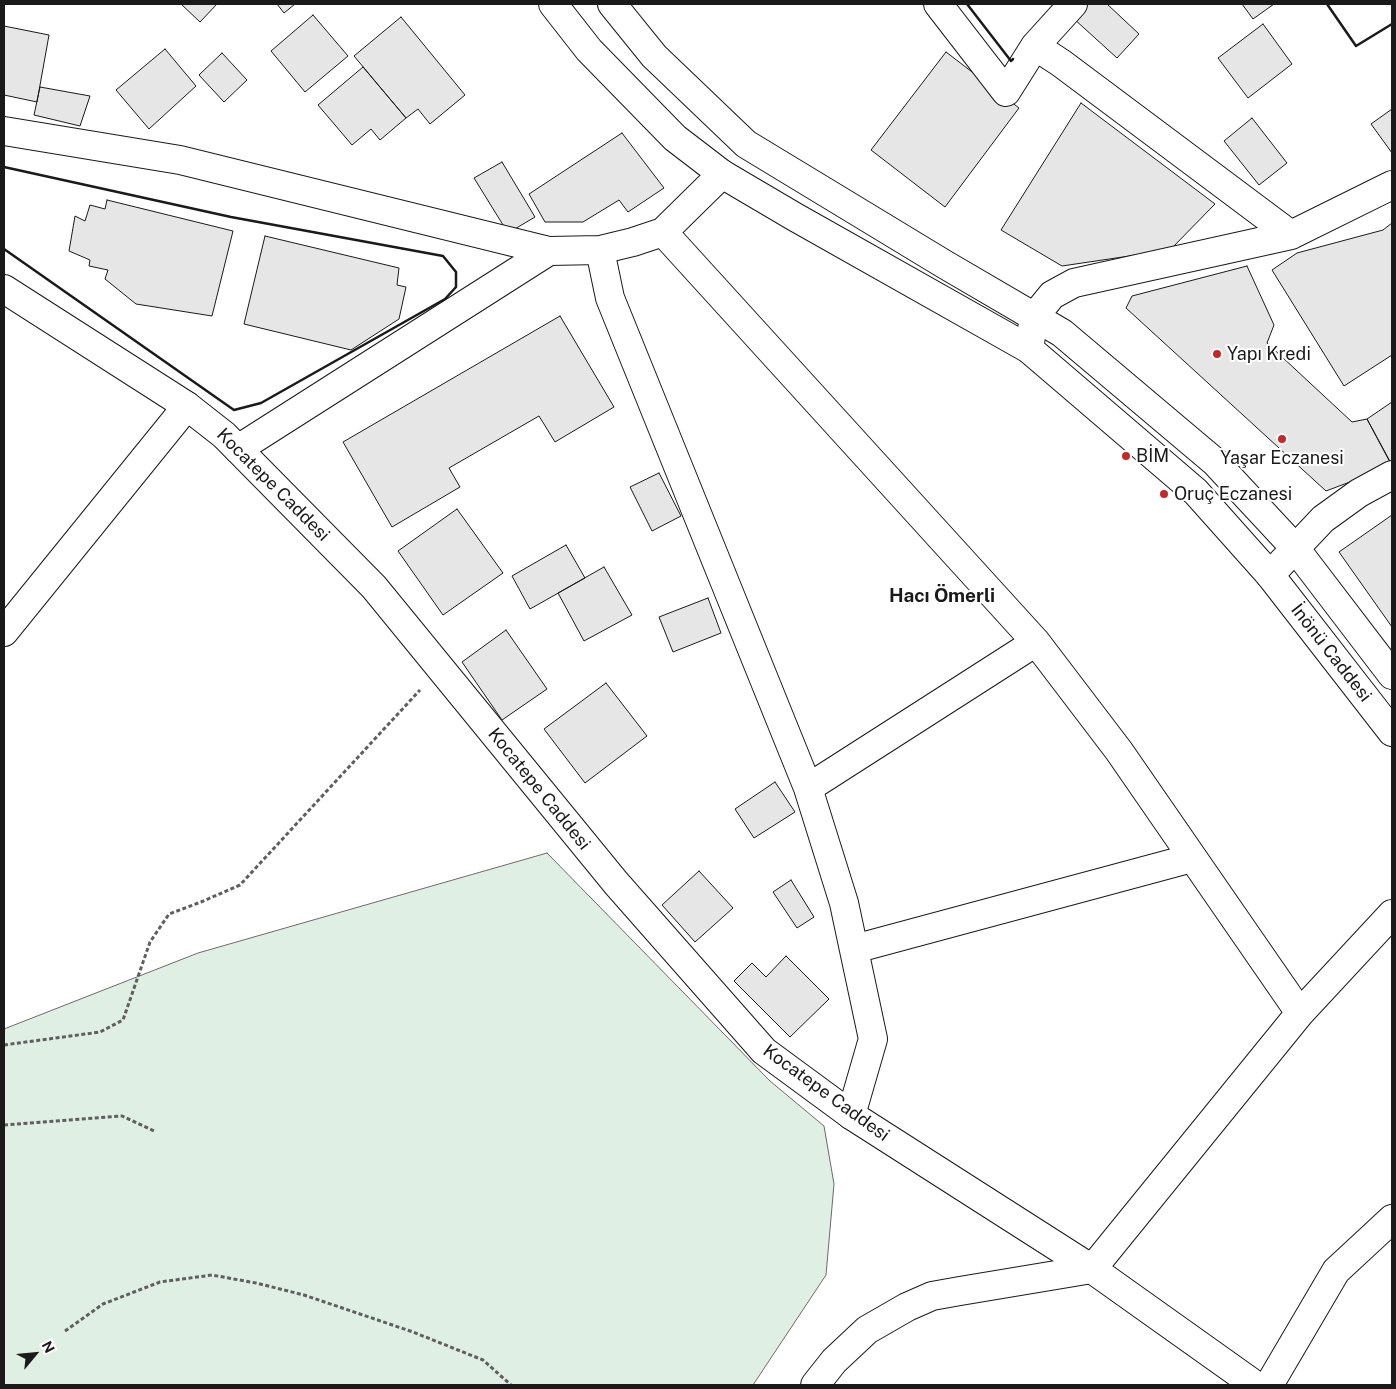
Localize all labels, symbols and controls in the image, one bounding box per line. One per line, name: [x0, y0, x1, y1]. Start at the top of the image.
place label: Yapı Kredi: [1227, 343, 1311, 365]
marker: Yapı Kredi: [1211, 348, 1223, 360]
street label: Kocatepe Caddesi: [212, 424, 334, 546]
marker: Yaşar Eczanesi: [1276, 433, 1288, 445]
place label: BİM: [1136, 445, 1169, 467]
place label: Yaşar Eczanesi: [1220, 447, 1344, 469]
marker: BİM: [1120, 450, 1132, 462]
place label: Oruç Eczanesi: [1174, 483, 1292, 505]
marker: Oruç Eczanesi: [1158, 488, 1170, 500]
district label: Hacı Ömerli: [889, 585, 995, 607]
street label: İnönü Caddesi: [1286, 600, 1376, 706]
street label: Kocatepe Caddesi: [483, 724, 595, 854]
street label: Kocatepe Caddesi: [759, 1040, 893, 1146]
north arrow: [10, 1329, 60, 1379]
text: N: [39, 1338, 58, 1356]

